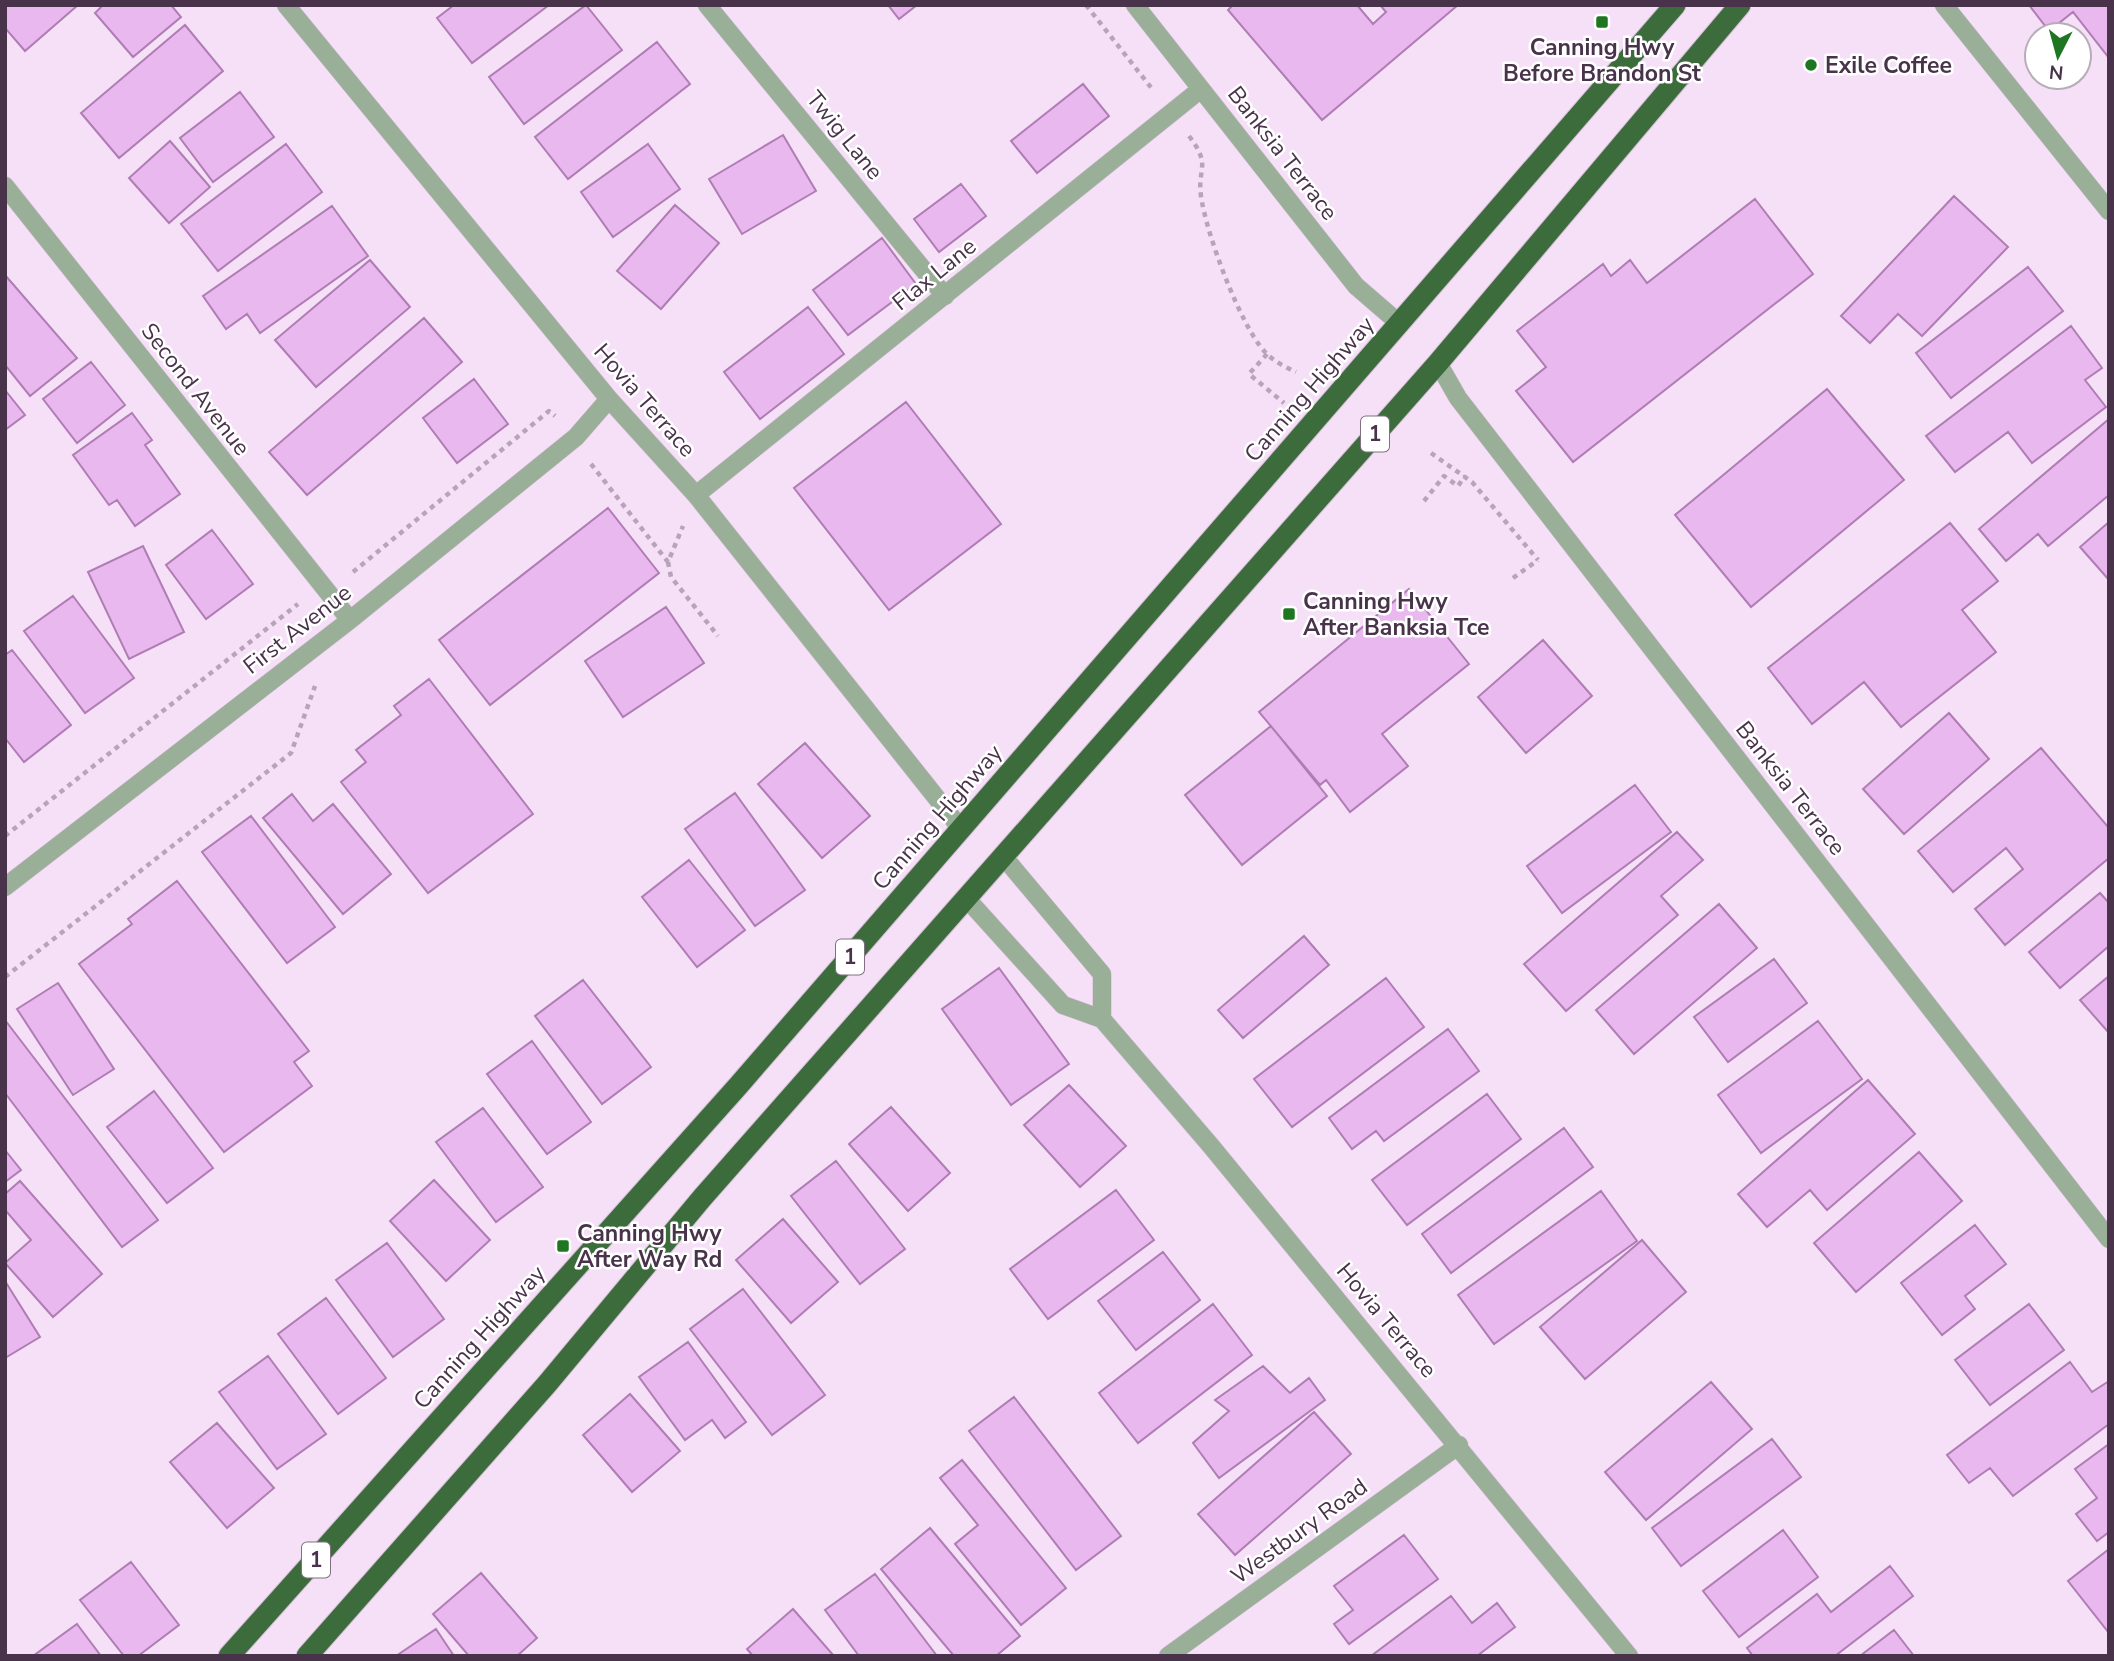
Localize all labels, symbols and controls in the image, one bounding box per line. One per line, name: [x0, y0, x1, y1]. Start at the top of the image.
marker: Canning Hwy Before Brandon St: [1594, 14, 1610, 30]
north arrow: [2023, 21, 2093, 91]
place label: Canning Hwy Before Brandon St: [1503, 32, 1701, 89]
place label: Exile Coffee: [1825, 50, 1952, 81]
marker: Exile Coffee: [1803, 57, 1819, 73]
text: N: [2048, 58, 2065, 86]
street label: Banksia Terrace: [1220, 80, 1345, 227]
street label: Twig Lane: [799, 84, 890, 186]
street label: Flax Lane: [886, 231, 983, 318]
street label: Canning Highway: [1237, 310, 1381, 469]
street label: Second Avenue: [134, 317, 257, 462]
street label: Hovia Terrace: [587, 337, 703, 464]
road number: 1: [1361, 416, 1389, 452]
street label: First Avenue: [237, 577, 358, 681]
place label: Canning Hwy After Banksia Tce: [1303, 586, 1489, 643]
marker: Canning Hwy After Banksia Tce: [1281, 606, 1297, 622]
street label: Banksia Terrace: [1728, 715, 1853, 862]
street label: Canning Highway: [865, 738, 1009, 897]
road number: 1: [836, 940, 864, 974]
place label: Canning Hwy After Way Rd: [577, 1218, 722, 1275]
marker: Canning Hwy After Way Rd: [555, 1238, 571, 1254]
street label: Hovia Terrace: [1329, 1256, 1444, 1384]
street label: Canning Highway: [406, 1259, 552, 1416]
street label: Westbury Road: [1225, 1471, 1374, 1591]
road number: 1: [302, 1542, 330, 1578]

